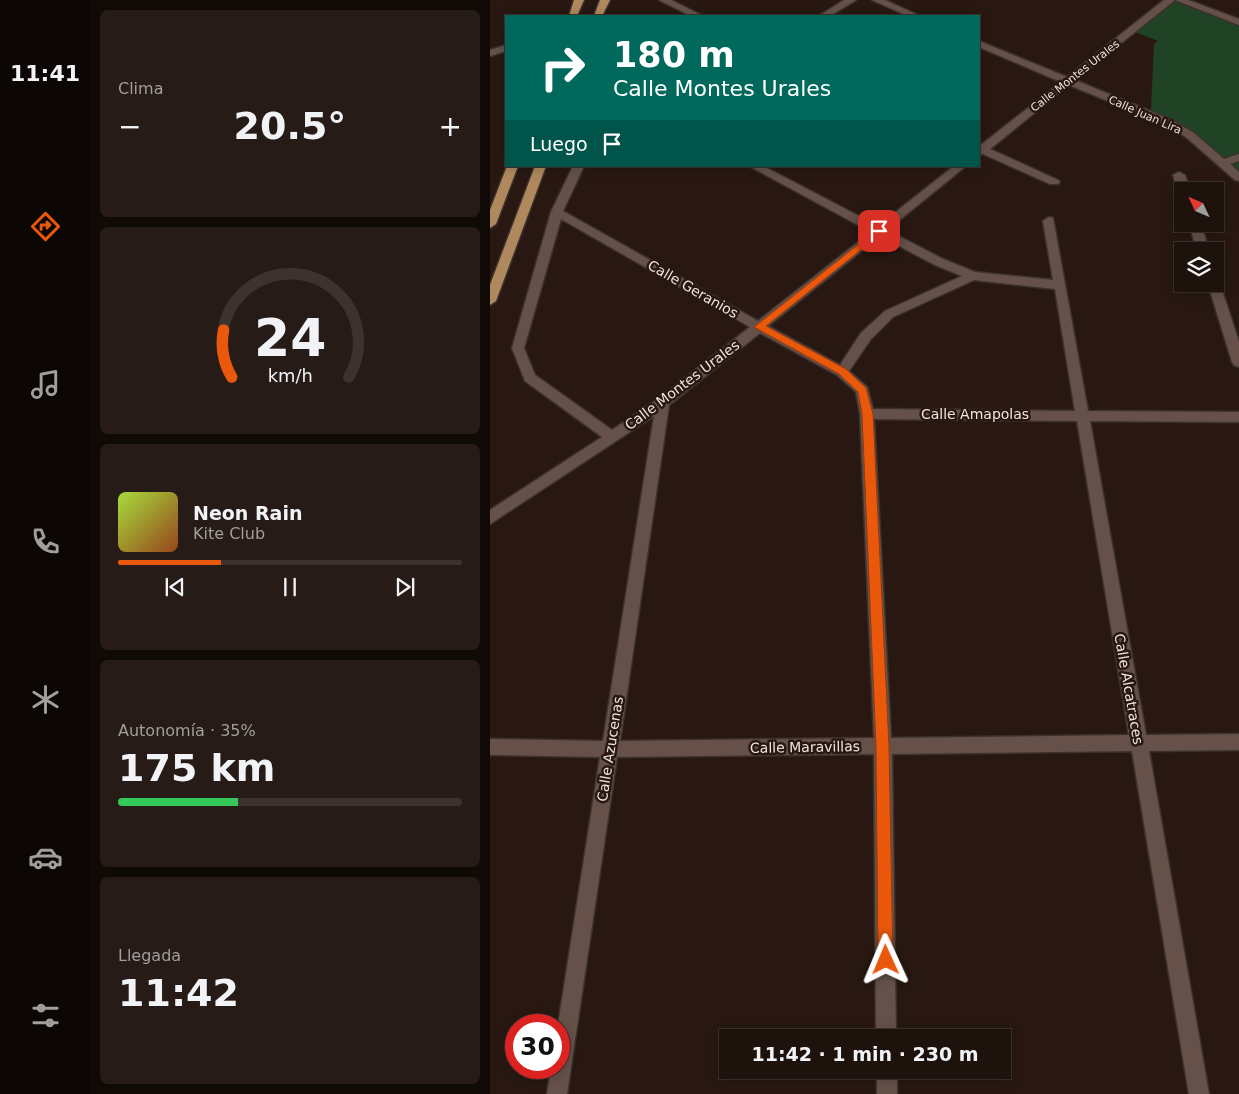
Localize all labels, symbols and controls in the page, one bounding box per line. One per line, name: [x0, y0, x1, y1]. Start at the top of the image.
icon: right: [530, 35, 595, 100]
text: 180 m: [613, 35, 735, 75]
street label: Calle Montes Urales: [1028, 37, 1122, 115]
text: 11:41: [10, 61, 80, 86]
text: Calle Montes Urales: [613, 76, 831, 101]
text: Clima: [118, 79, 163, 98]
street label: Calle Juan Lira: [1106, 93, 1184, 137]
text: 20.5°: [234, 104, 346, 148]
text: −: [118, 110, 141, 143]
text: +: [439, 110, 462, 143]
icon: arrive: [598, 130, 626, 158]
text: Luego: [530, 133, 588, 155]
north arrow: [1174, 182, 1224, 232]
map controls: [1174, 182, 1224, 292]
icon: directions: [28, 209, 63, 244]
pin: [858, 210, 900, 252]
icon: arrive: [865, 217, 893, 245]
button: layers: [1174, 242, 1224, 292]
street label: Calle Geranios: [645, 257, 741, 321]
text: 24: [254, 308, 326, 368]
street label: Calle Montes Urales: [622, 337, 742, 433]
text: km/h: [267, 365, 313, 386]
icon: music: [28, 367, 63, 402]
street label: Calle Amapolas: [921, 406, 1029, 422]
text: Neon Rain: [193, 502, 302, 524]
icon: phone: [28, 524, 63, 559]
text: Kite Club: [193, 524, 265, 543]
icon: previous: [161, 573, 189, 601]
icon: pause: [276, 573, 304, 601]
icon: next: [391, 573, 419, 601]
street label: Calle Alcatraces: [1111, 632, 1147, 746]
icon: climate: [28, 682, 63, 717]
street label: Calle Azucenas: [594, 695, 626, 803]
text: Autonomía · 35%: [118, 721, 256, 740]
street label: Calle Maravillas: [750, 738, 860, 756]
text: 175 km: [118, 746, 275, 790]
icon: car: [28, 840, 63, 875]
position arrow: [859, 933, 911, 985]
text: Llegada: [118, 946, 181, 965]
text: 11:42: [118, 971, 239, 1015]
icon: filters: [28, 998, 63, 1033]
speed limit sign: 30: [505, 1014, 570, 1079]
text: 11:42 · 1 min · 230 m: [751, 1043, 979, 1065]

